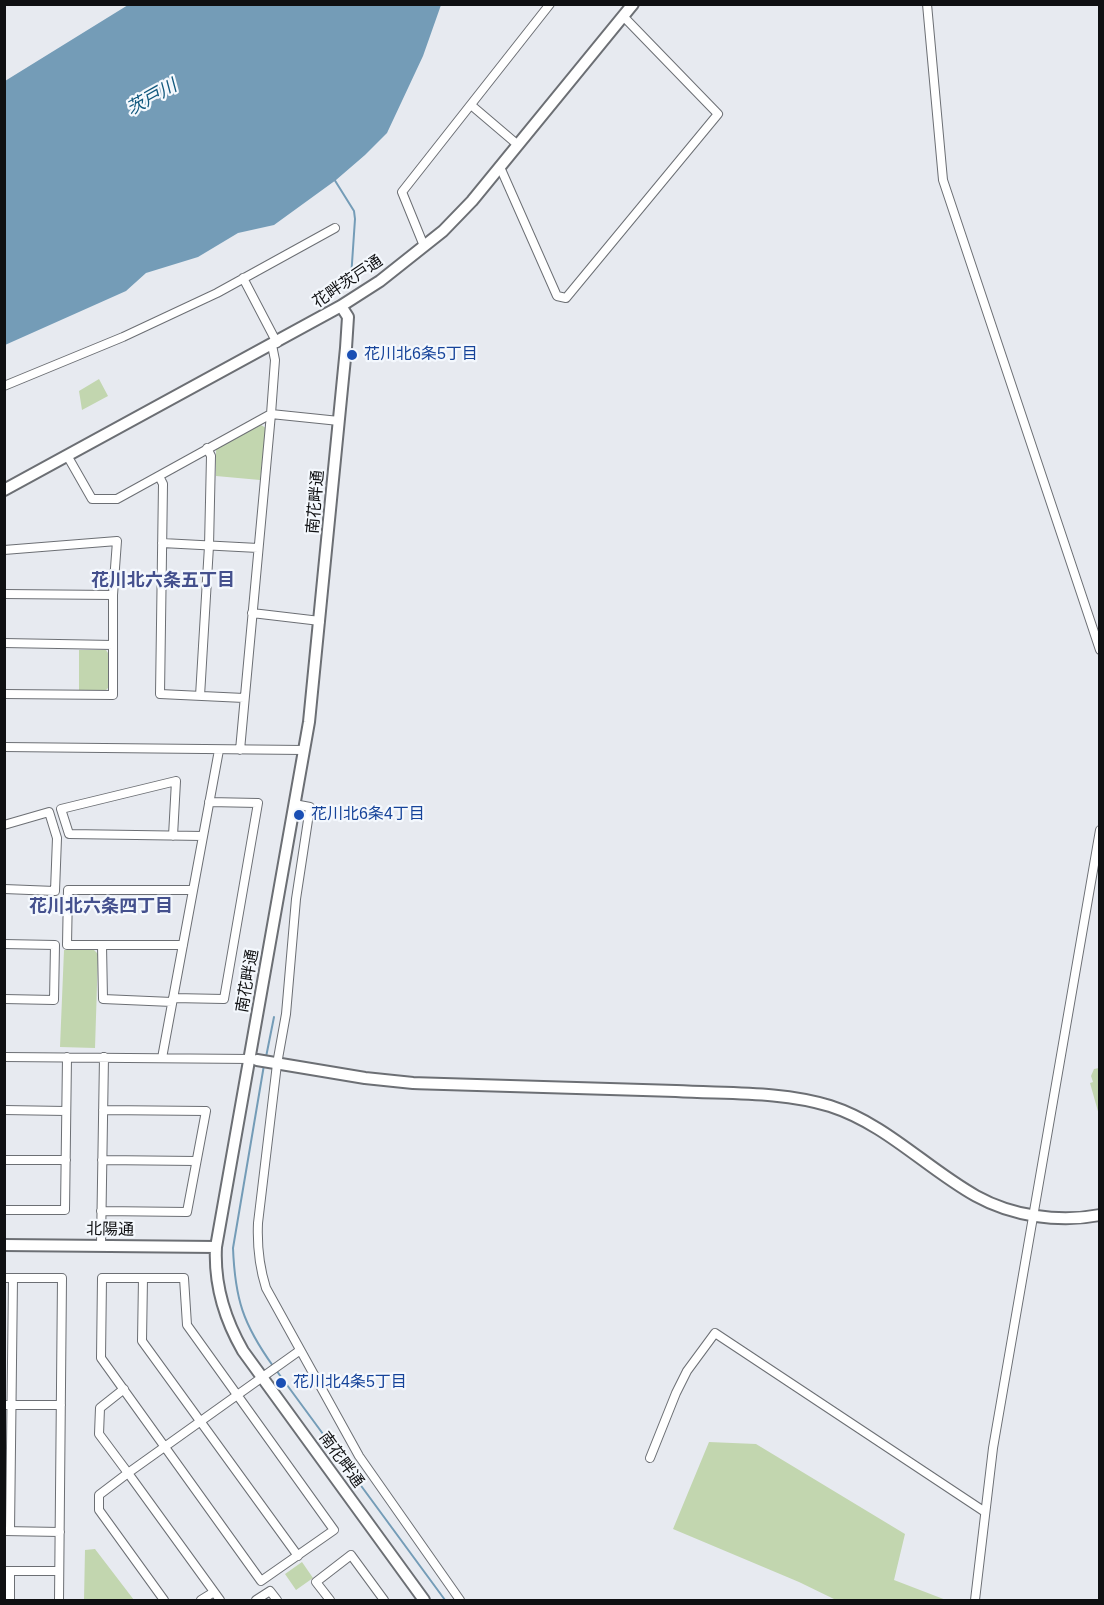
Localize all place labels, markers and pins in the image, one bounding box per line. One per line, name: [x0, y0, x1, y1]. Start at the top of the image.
place label: 花川北6条5丁目: [364, 345, 478, 365]
marker: 花川北6条5丁目: [345, 348, 359, 362]
place label: 花川北6条4丁目: [311, 805, 425, 825]
marker: 花川北6条4丁目: [292, 808, 306, 822]
place label: 花川北4条5丁目: [293, 1373, 407, 1393]
marker: 花川北4条5丁目: [274, 1376, 288, 1390]

